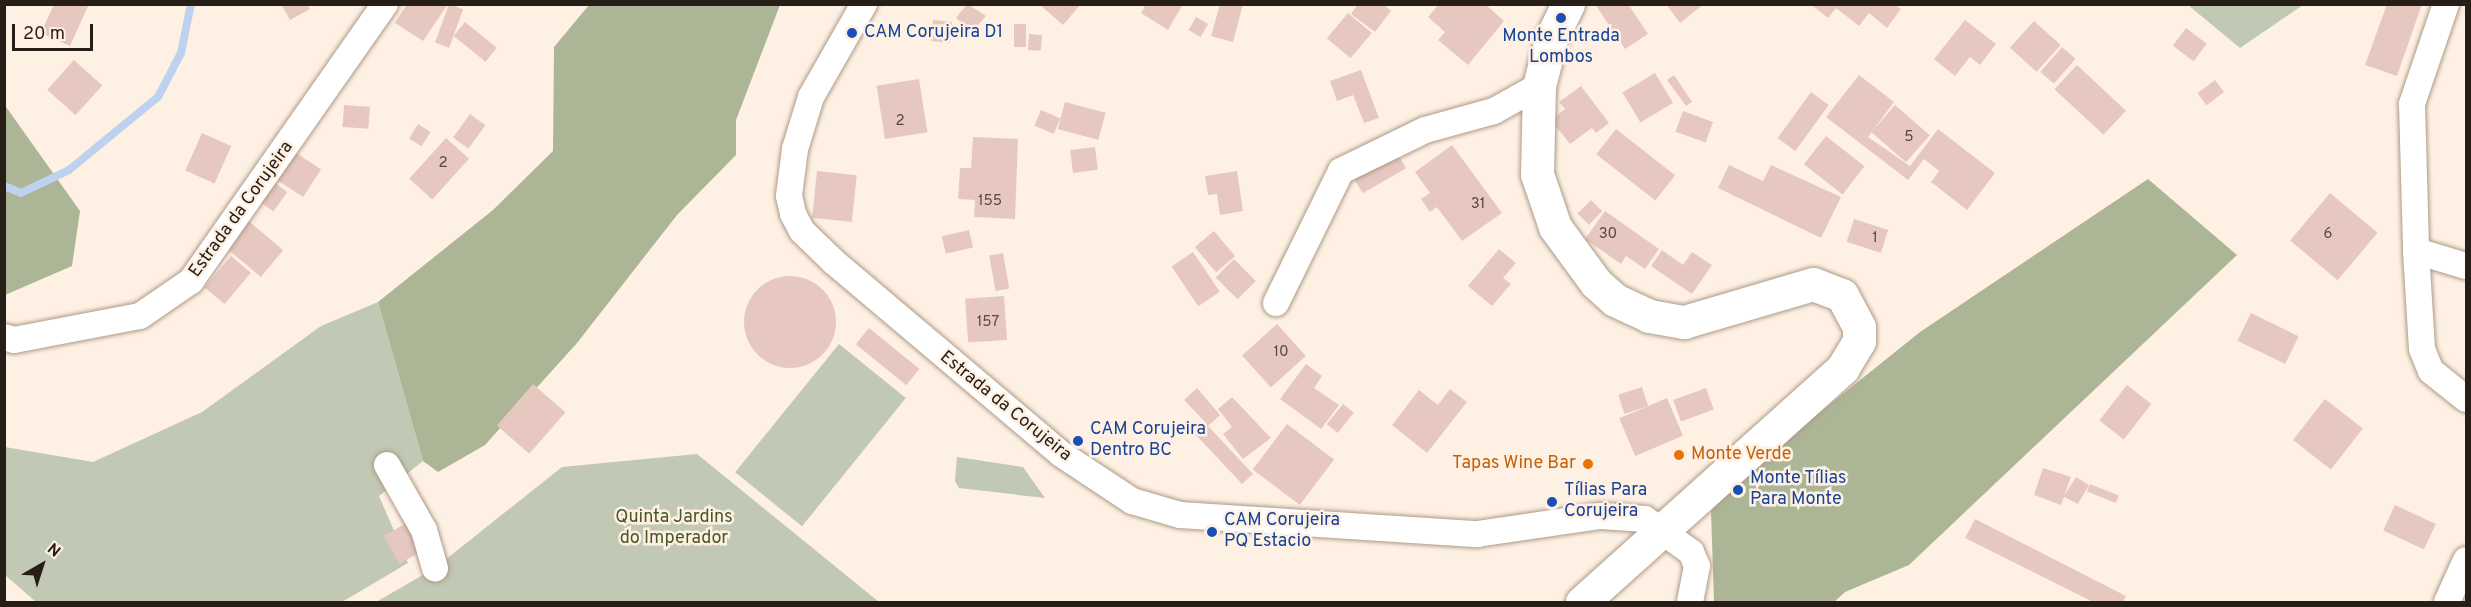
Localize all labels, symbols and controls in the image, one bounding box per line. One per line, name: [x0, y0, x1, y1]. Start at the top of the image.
marker: Monte Entrada Lombos: [1554, 11, 1568, 25]
scale bar: [15, 12, 96, 50]
place label: CAM Corujeira D1: [864, 22, 1003, 44]
text: 20 m: [23, 23, 65, 46]
marker: CAM Corujeira D1: [845, 26, 859, 40]
place label: Monte Entrada Lombos: [1502, 27, 1620, 70]
house number: 2: [895, 113, 905, 131]
house number: 5: [1904, 129, 1914, 147]
street label: Estrada da Corujeira: [185, 138, 299, 282]
house number: 2: [438, 155, 448, 173]
house number: 155: [978, 193, 1002, 211]
house number: 31: [1471, 196, 1485, 214]
house number: 30: [1599, 226, 1617, 244]
house number: 6: [2324, 226, 2332, 244]
house number: 1: [1872, 230, 1878, 248]
house number: 157: [977, 314, 999, 332]
house number: 10: [1273, 344, 1289, 362]
street label: Estrada da Corujeira: [935, 347, 1075, 467]
place label: CAM Corujeira Dentro BC: [1090, 420, 1206, 462]
marker: CAM Corujeira Dentro BC: [1071, 434, 1085, 448]
place label: Monte Verde: [1691, 444, 1792, 466]
marker: Monte Verde: [1672, 448, 1686, 462]
place label: Tapas Wine Bar: [1452, 453, 1576, 475]
marker: Tapas Wine Bar: [1581, 457, 1595, 471]
place label: Monte Tílias Para Monte: [1750, 469, 1847, 512]
place label: Tílias Para Corujeira: [1564, 481, 1647, 524]
marker: Monte Tílias Para Monte: [1731, 483, 1745, 497]
marker: Tílias Para Corujeira: [1545, 495, 1559, 509]
park label: Quinta Jardins do Imperador: [615, 508, 733, 550]
place label: CAM Corujeira PQ Estacio: [1224, 511, 1340, 554]
marker: CAM Corujeira PQ Estacio: [1205, 525, 1219, 539]
north arrow: [12, 535, 72, 595]
text: N: [43, 540, 64, 562]

